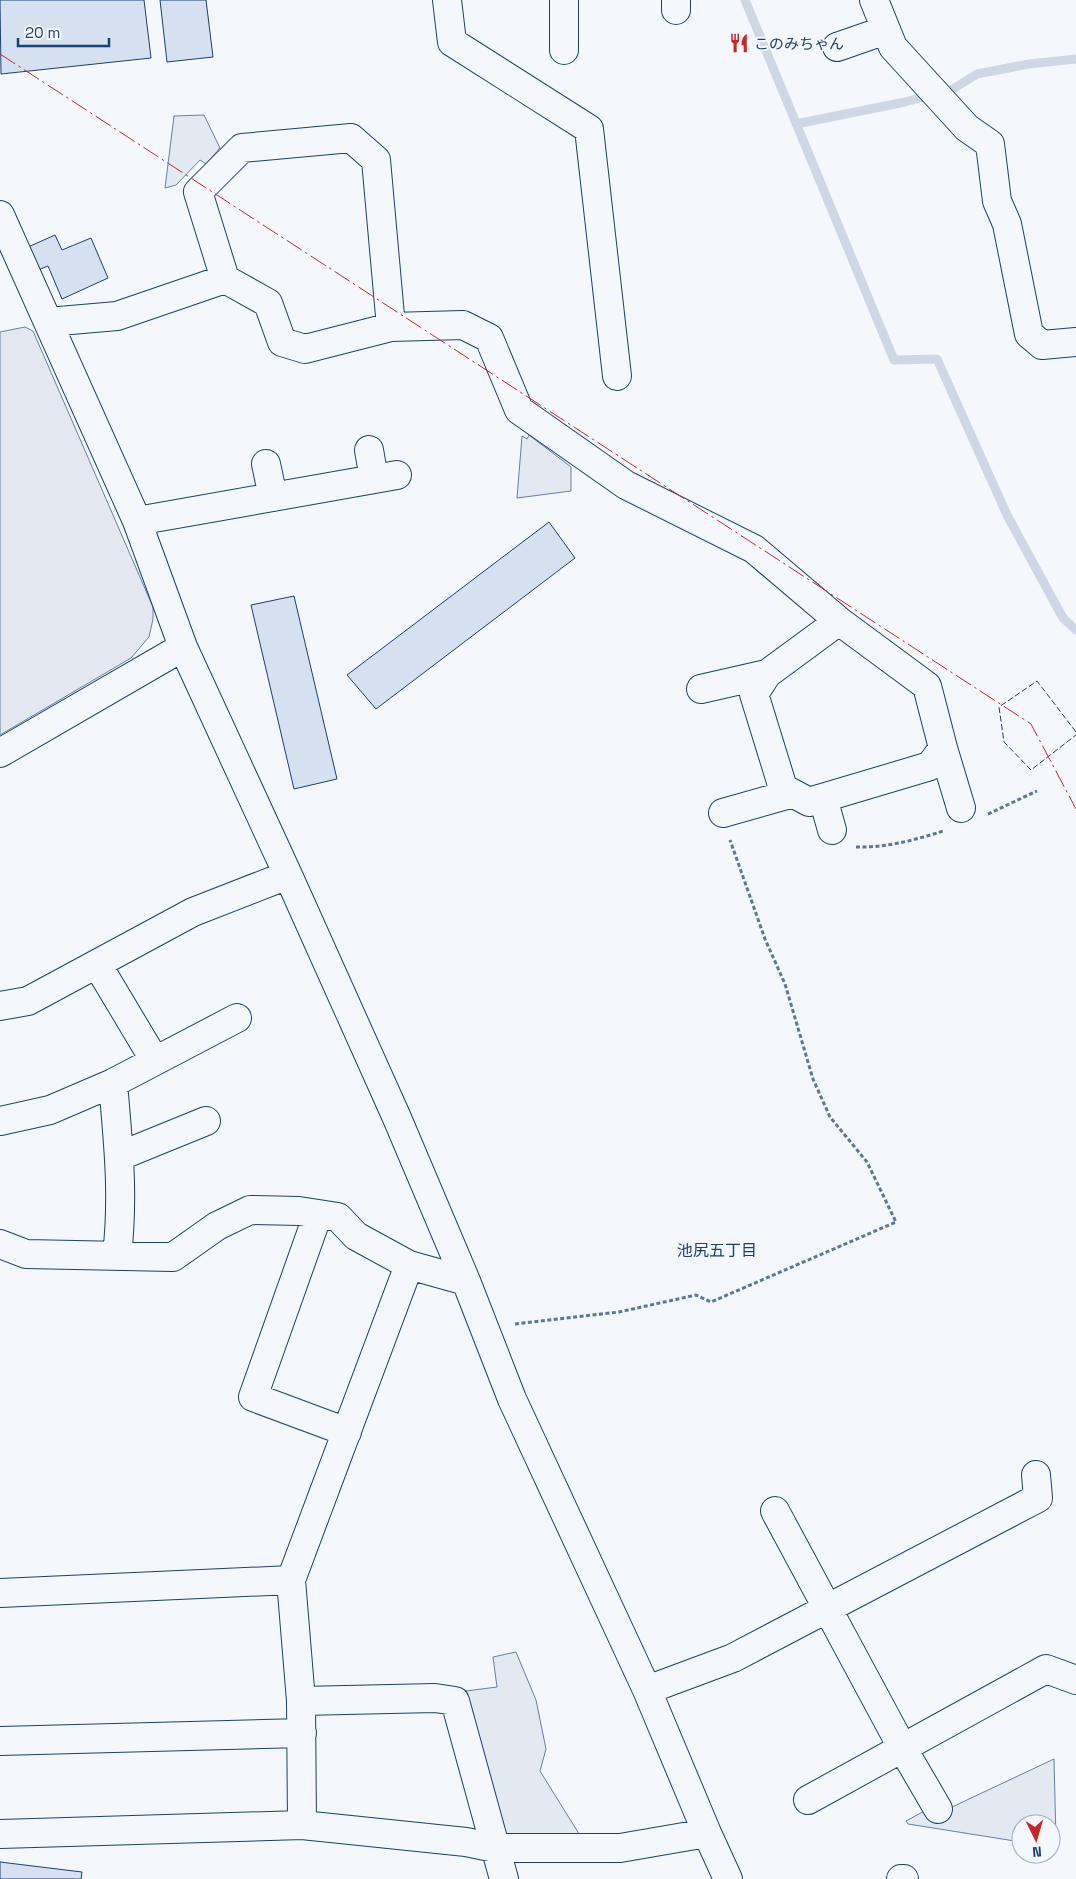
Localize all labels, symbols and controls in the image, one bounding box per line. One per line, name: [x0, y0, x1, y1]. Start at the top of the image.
scale bar: [18, 15, 109, 47]
text: 20 m: [25, 23, 60, 42]
restaurant icon: このみちゃん: [728, 32, 750, 54]
place label: このみちゃん: [754, 34, 844, 53]
district label: 池尻五丁目: [677, 1240, 757, 1261]
north arrow: [1011, 1814, 1061, 1864]
text: N: [1032, 1843, 1043, 1861]

